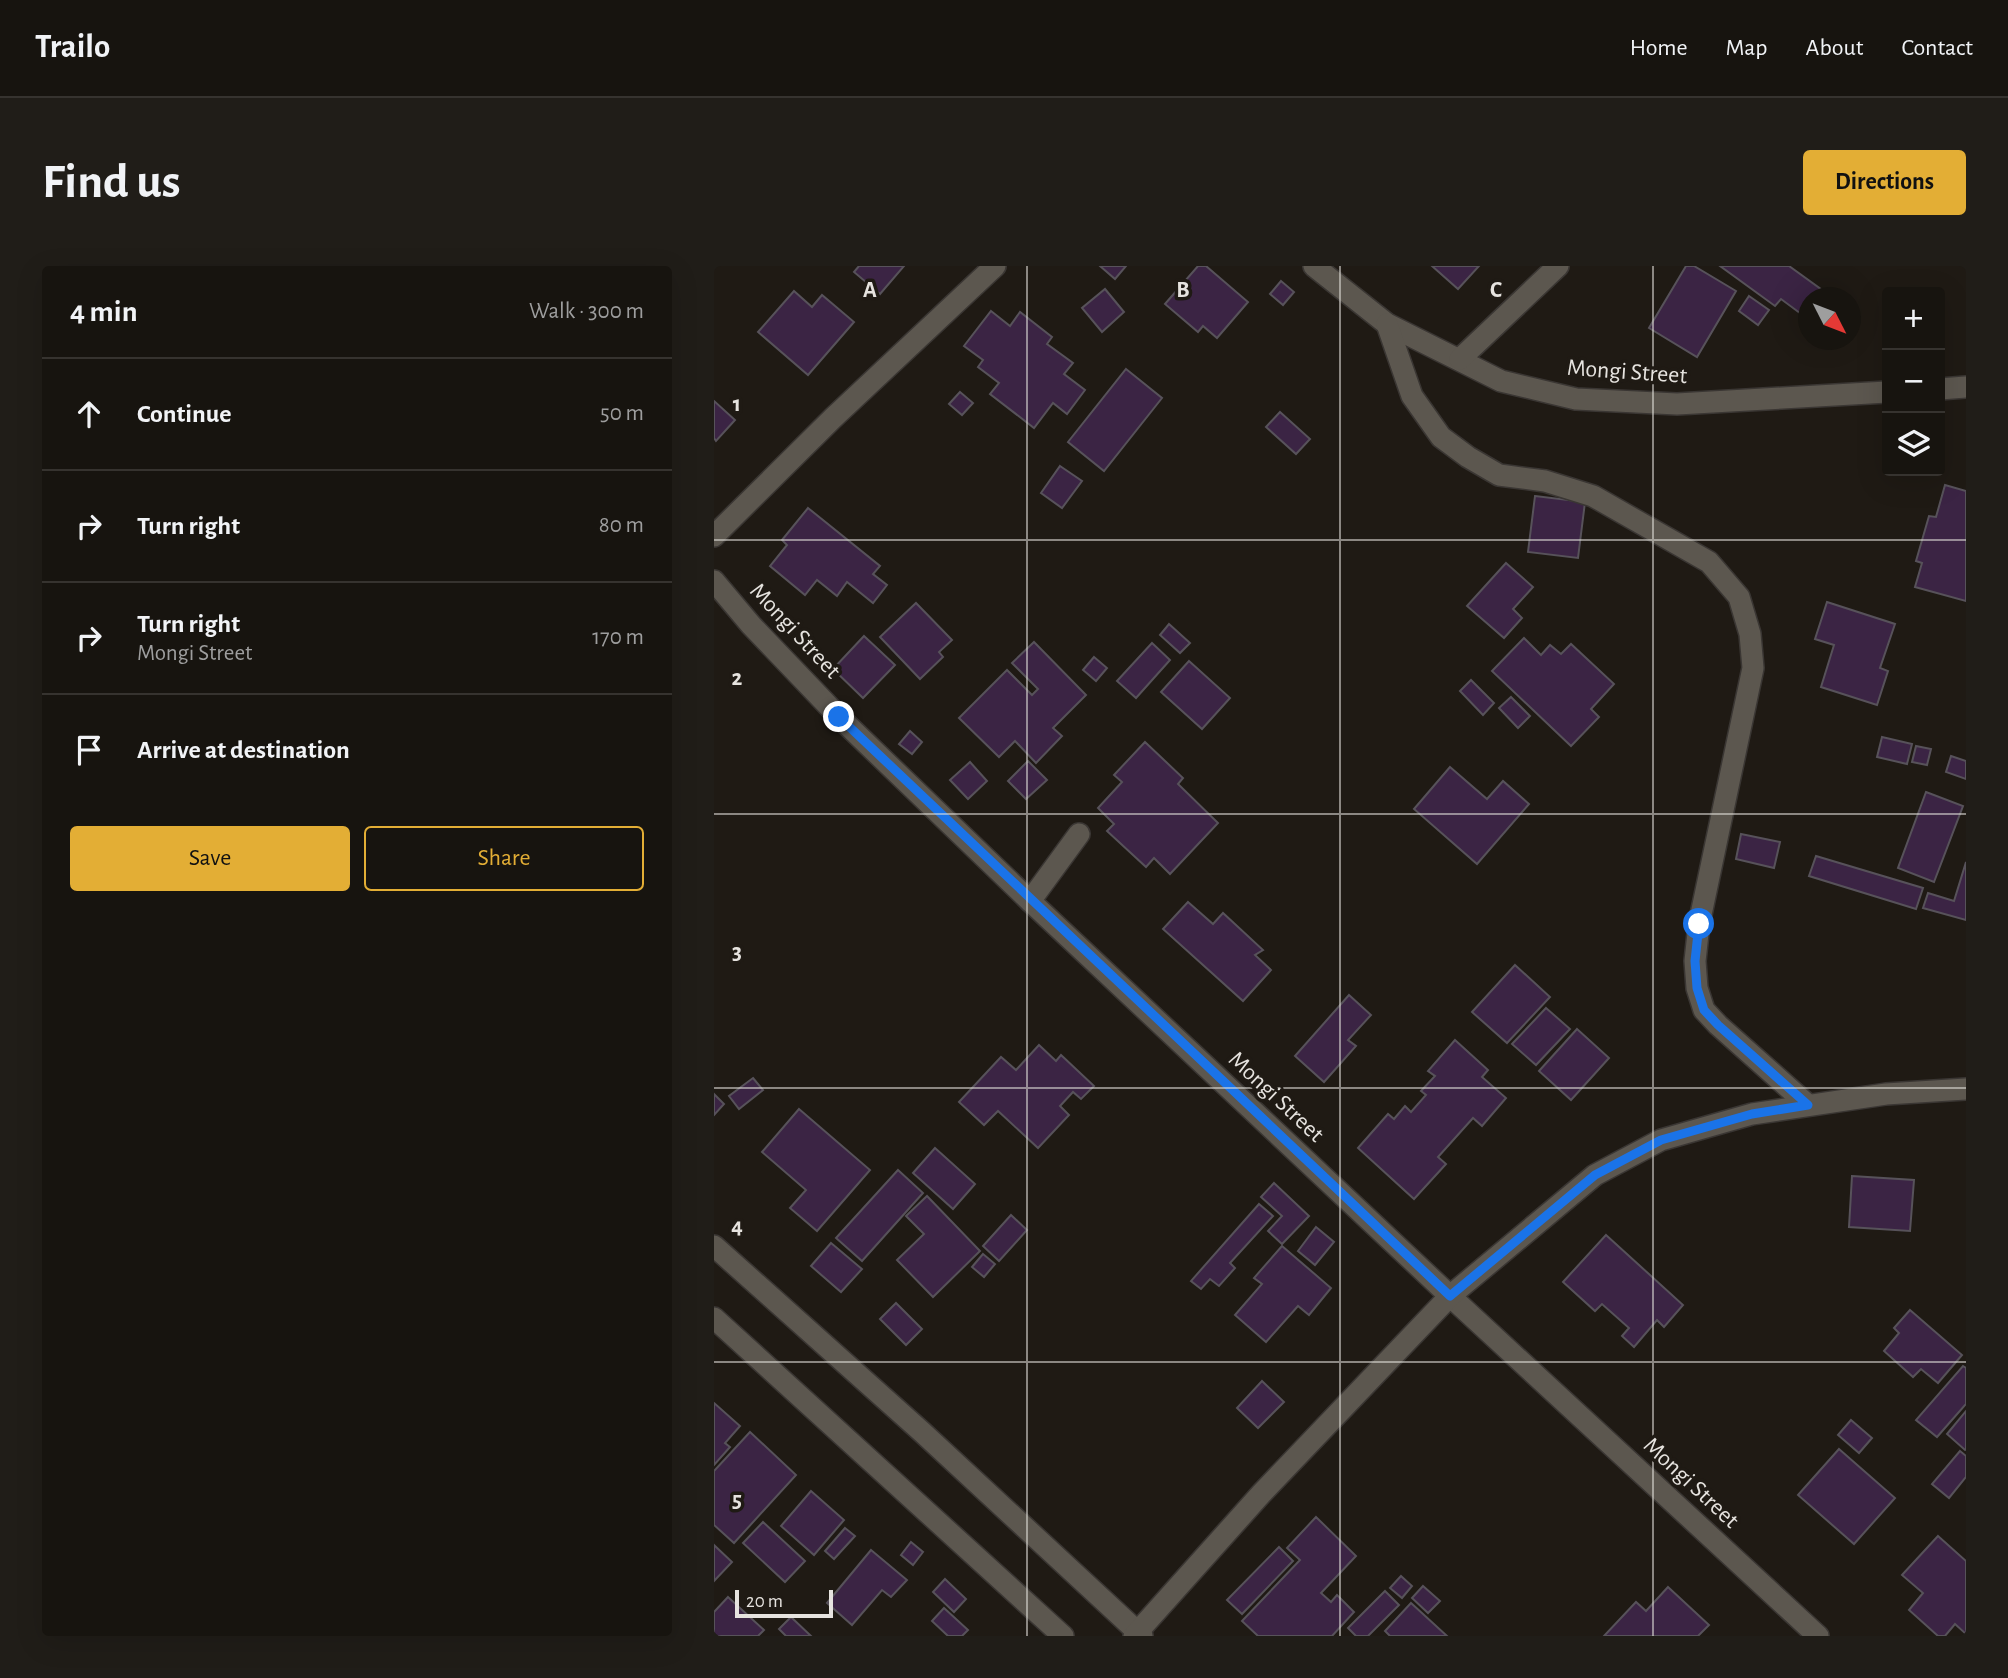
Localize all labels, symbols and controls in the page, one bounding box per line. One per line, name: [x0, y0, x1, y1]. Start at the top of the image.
text: Trailo: [35, 31, 110, 64]
text: Home: [1630, 36, 1688, 60]
text: Map: [1726, 36, 1768, 60]
text: About: [1806, 36, 1863, 60]
text: Contact: [1901, 36, 1973, 60]
button: Directions: [1803, 150, 1966, 215]
text: Find us: [42, 158, 181, 207]
text: A: [863, 279, 877, 302]
text: B: [1176, 279, 1190, 302]
text: C: [1490, 279, 1502, 302]
north arrow: [1798, 287, 1861, 350]
map controls: [1882, 287, 1945, 476]
button: +: [1882, 287, 1945, 350]
text: 4 min: [70, 297, 138, 327]
text: Walk · 300 m: [529, 300, 644, 323]
button: −: [1882, 350, 1945, 413]
street label: Mongi Street: [1566, 356, 1688, 388]
text: 1: [733, 393, 741, 416]
icon: ahead: [70, 395, 108, 433]
text: Continue: [137, 401, 232, 427]
text: 50 m: [600, 402, 644, 425]
button: layers: [1882, 413, 1945, 476]
icon: right: [70, 507, 108, 545]
text: Turn right: [137, 513, 240, 539]
text: 80 m: [599, 514, 644, 537]
street label: Mongi Street: [745, 579, 845, 683]
text: Turn right: [137, 611, 240, 637]
icon: right: [70, 619, 108, 657]
text: 170 m: [592, 626, 644, 649]
text: Mongi Street: [137, 642, 252, 665]
text: 2: [732, 667, 743, 690]
route end: [823, 701, 854, 732]
icon: arrive: [70, 731, 108, 769]
text: Arrive at destination: [137, 737, 350, 763]
button: Save: [70, 826, 350, 891]
button: Share: [364, 826, 644, 891]
route start: [1683, 908, 1714, 939]
text: 3: [732, 941, 742, 964]
street label: Mongi Street: [1224, 1047, 1328, 1147]
text: 4: [731, 1215, 743, 1238]
street label: Mongi Street: [1639, 1433, 1743, 1533]
text: 5: [732, 1489, 742, 1512]
scale bar: [735, 1587, 833, 1619]
text: 20 m: [746, 1592, 783, 1611]

